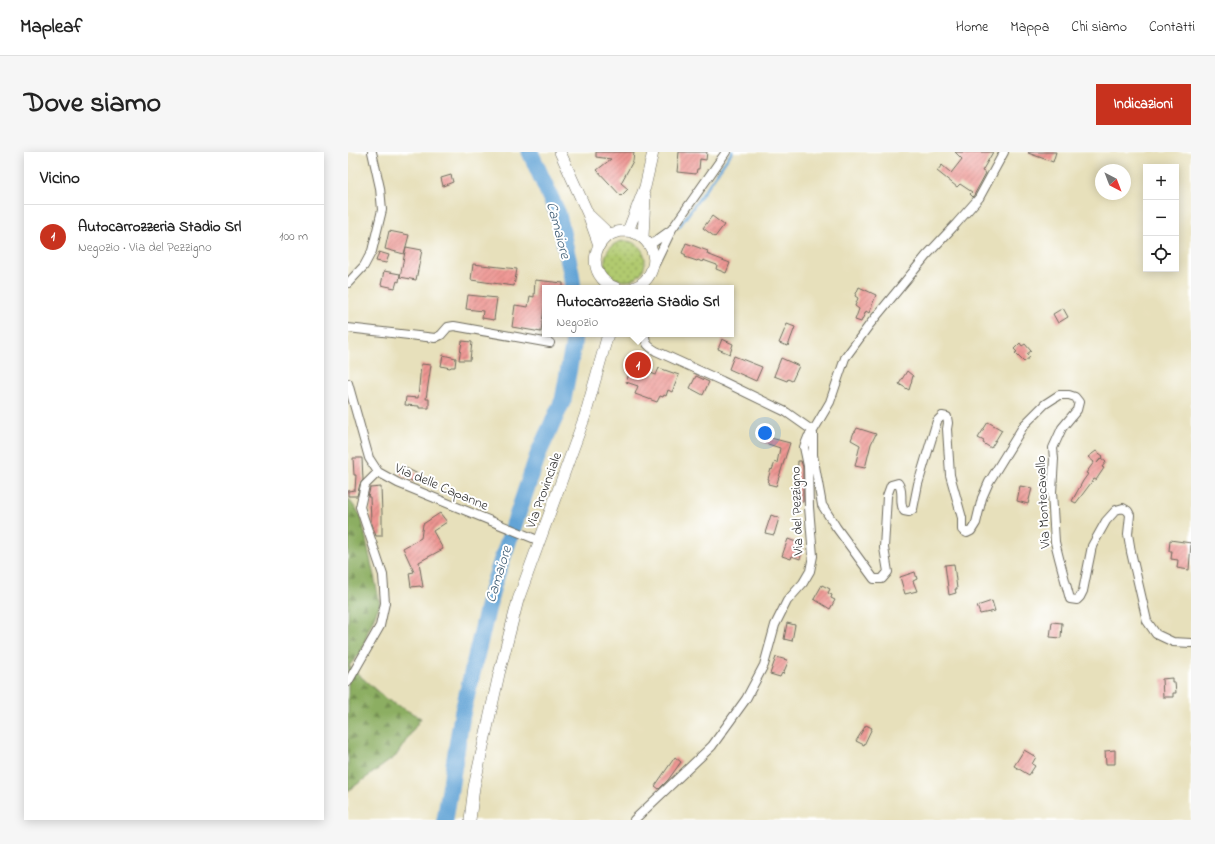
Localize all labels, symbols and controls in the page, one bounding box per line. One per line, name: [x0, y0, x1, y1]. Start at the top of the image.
text: Mapleaf: [20, 14, 82, 41]
text: Home: [956, 17, 988, 38]
text: Mappa: [1010, 17, 1049, 38]
text: Chi siamo: [1071, 17, 1127, 38]
text: Contatti: [1149, 17, 1195, 38]
text: Dove siamo: [24, 84, 161, 125]
button: Indicazioni: [1096, 84, 1191, 125]
north arrow: [1095, 164, 1131, 200]
map controls: [1143, 164, 1179, 272]
button: +: [1143, 164, 1179, 200]
text: Vicino: [40, 166, 80, 191]
water label: Camaiore: [540, 199, 576, 262]
button: −: [1143, 200, 1179, 236]
text: Autocarrozzeria Stadio Srl: [78, 216, 241, 238]
text: 1: [51, 227, 55, 246]
text: 100 m: [279, 227, 308, 246]
button: locate: [1143, 236, 1179, 272]
text: Negozio · Via del Pezzigno: [78, 238, 212, 257]
popup: [542, 285, 734, 337]
text: Autocarrozzeria Stadio Srl: [556, 291, 720, 313]
text: Negozio: [556, 313, 598, 332]
pin: 1: [625, 350, 651, 380]
your location: [755, 423, 775, 443]
street label: Via Provinciale: [521, 449, 568, 532]
street label: Via Montecavallo: [1031, 455, 1056, 550]
street label: Via delle Capanne: [390, 458, 492, 517]
street label: Via del Pezzigno: [785, 466, 811, 557]
water label: Camaiore: [480, 542, 518, 605]

